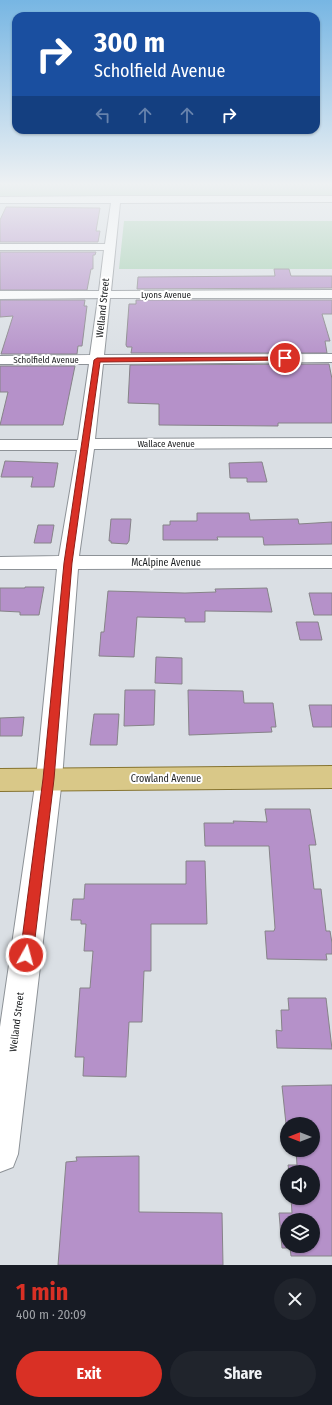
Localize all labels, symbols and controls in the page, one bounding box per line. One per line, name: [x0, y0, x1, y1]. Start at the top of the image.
text: 300 m: [94, 26, 165, 59]
icon: right: [28, 28, 80, 80]
text: Scholfield Avenue: [94, 60, 225, 82]
icon: left: [92, 104, 114, 126]
icon: ahead: [134, 104, 156, 126]
icon: ahead: [176, 104, 198, 126]
icon: right: [218, 104, 240, 126]
street label: Welland Street: [94, 277, 112, 338]
street label: Lyons Avenue: [141, 290, 191, 300]
pin: [268, 341, 302, 375]
icon: arrive: [274, 347, 296, 369]
street label: Scholfield Avenue: [13, 355, 79, 365]
street label: Wallace Avenue: [137, 439, 195, 449]
street label: McAlpine Avenue: [131, 557, 201, 569]
street label: Crowland Avenue: [131, 773, 201, 785]
position arrow: [5, 934, 47, 976]
street label: Welland Street: [7, 991, 27, 1053]
north arrow: [280, 1117, 320, 1157]
map controls: [280, 1117, 320, 1253]
button: sound: [280, 1165, 320, 1205]
button: layers: [280, 1213, 320, 1253]
text: 1 min: [16, 1278, 68, 1306]
button: close: [274, 1278, 316, 1320]
text: 400 m · 20:09: [16, 1307, 86, 1322]
button: Exit: [16, 1351, 162, 1397]
button: Share: [170, 1351, 316, 1397]

